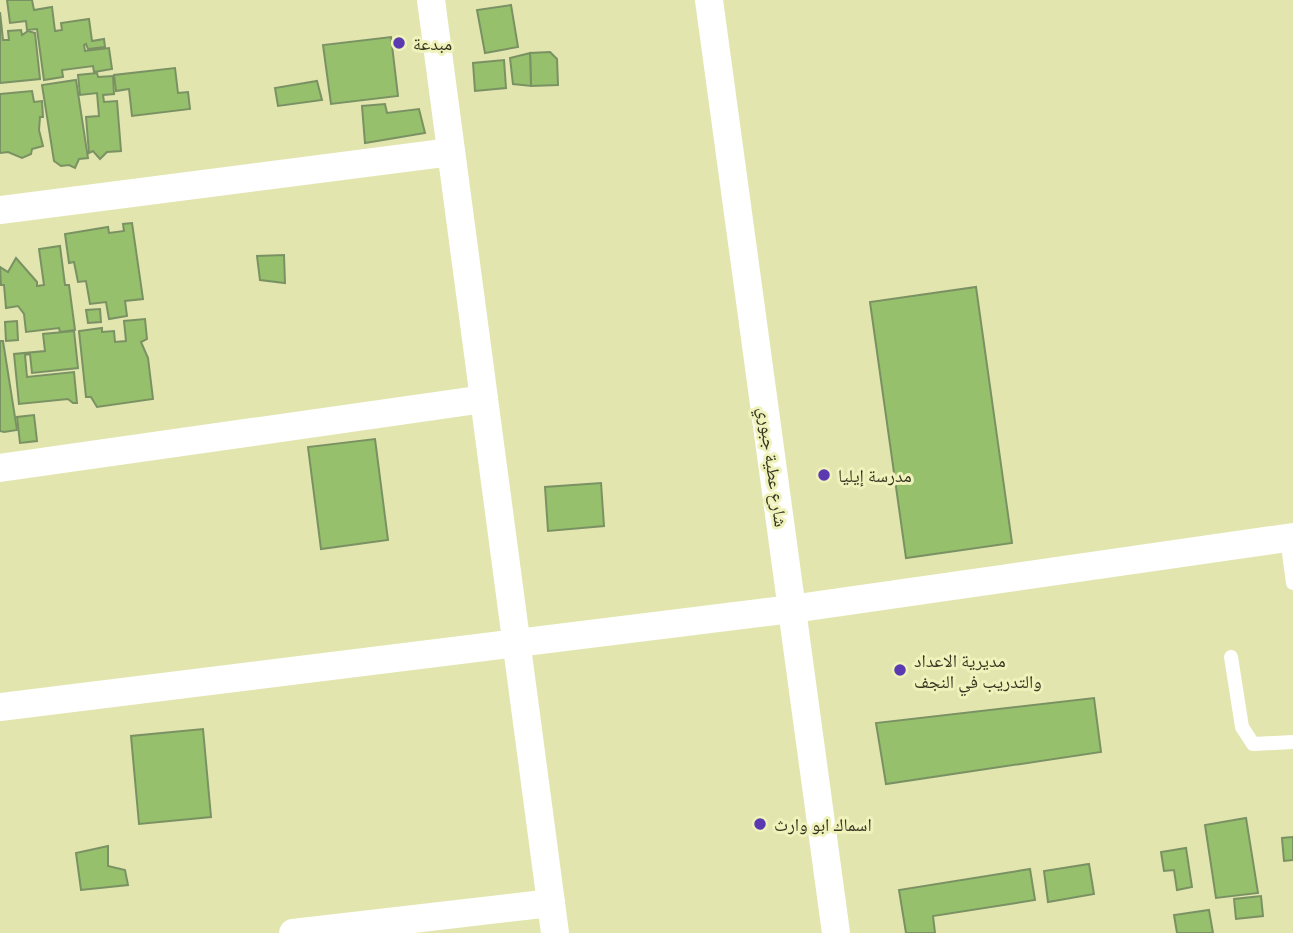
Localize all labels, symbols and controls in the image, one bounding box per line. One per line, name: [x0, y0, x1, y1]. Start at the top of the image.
place label: مبدعة: [413, 32, 452, 55]
marker: مبدعة: [391, 35, 407, 51]
street label: شارع عطية جبوري: [750, 406, 793, 529]
place label: مدرسة إيليا: [838, 464, 912, 487]
marker: مدرسة إيليا: [816, 467, 832, 483]
place label: مديرية الاعداد والتدريب في النجف: [914, 649, 1042, 696]
marker: مديرية الاعداد والتدريب في النجف: [892, 662, 908, 678]
place label: اسماك ابو وارث: [774, 813, 872, 836]
marker: اسماك ابو وارث: [752, 816, 768, 832]

